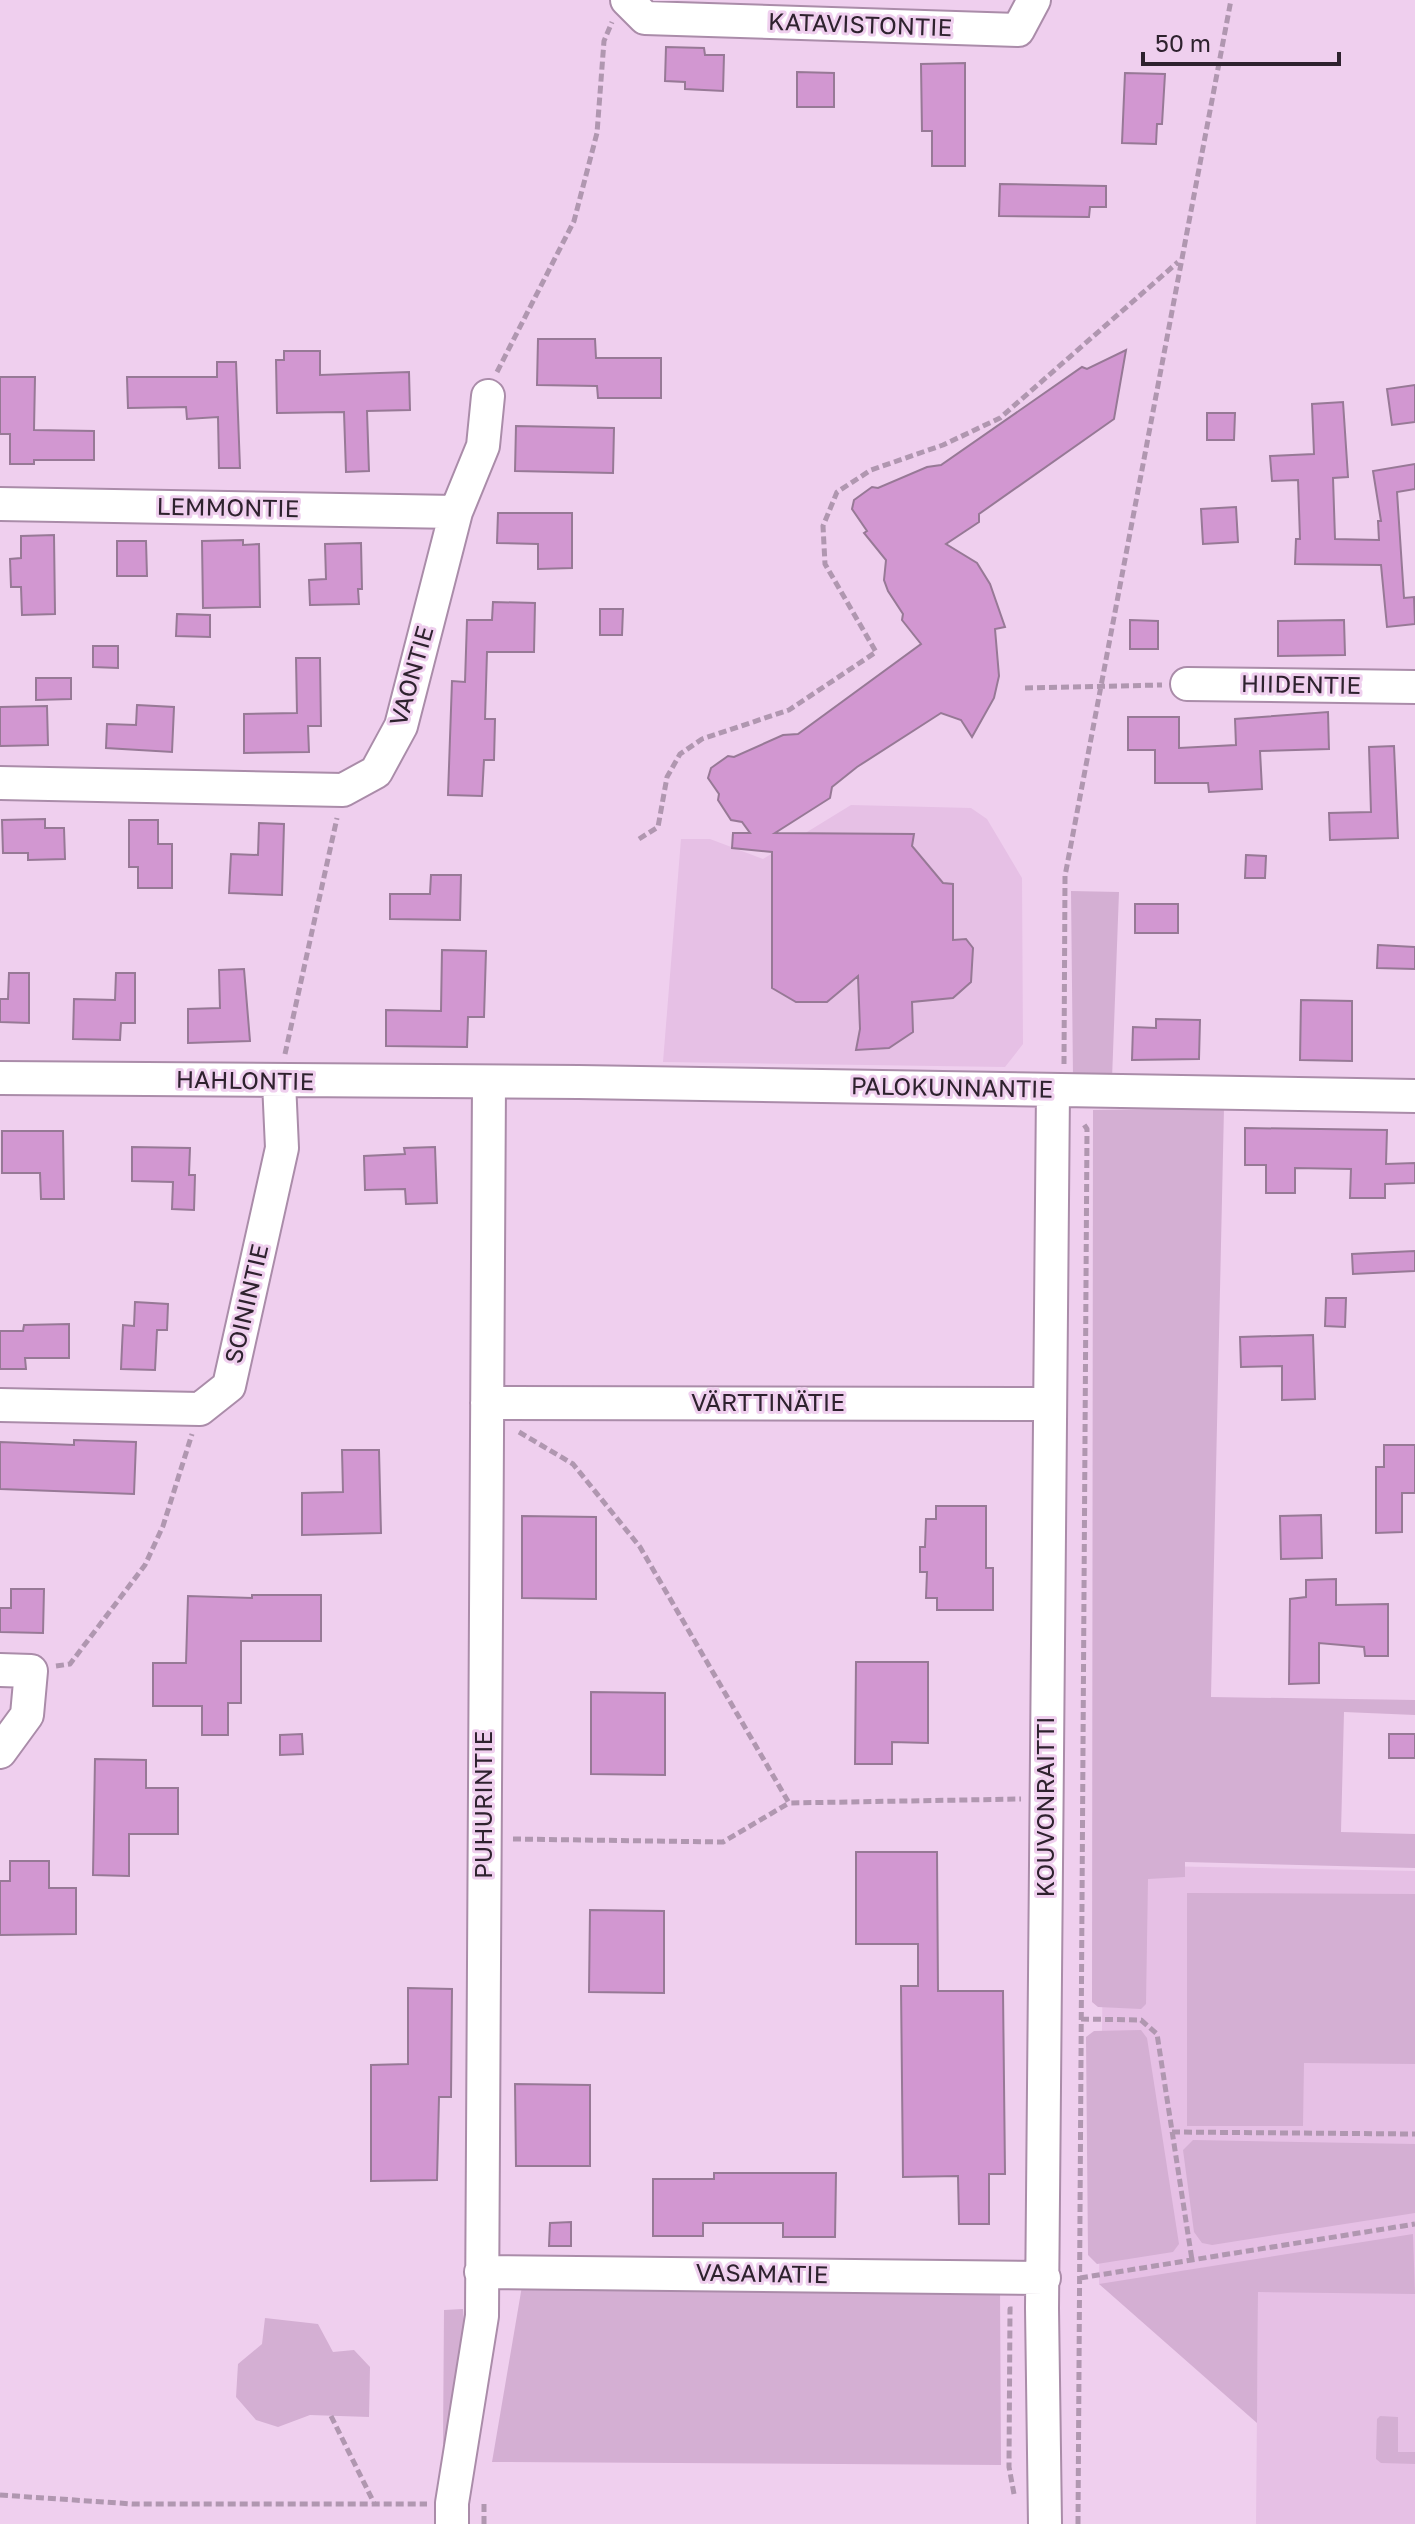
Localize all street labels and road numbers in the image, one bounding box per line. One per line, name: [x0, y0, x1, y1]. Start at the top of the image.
street label: KATAVISTONTIE: [767, 6, 953, 41]
street label: LEMMONTIE: [156, 491, 300, 522]
street label: VAONTIE: [382, 622, 439, 729]
street label: HIIDENTIE: [1241, 668, 1361, 699]
street label: HAHLONTIE: [176, 1064, 314, 1095]
street label: PALOKUNNANTIE: [851, 1070, 1053, 1103]
street label: SOININTIE: [218, 1241, 273, 1366]
street label: VÄRTTINÄTIE: [691, 1387, 845, 1416]
street label: KOUVONRAITTI: [1030, 1716, 1059, 1898]
street label: PUHURINTIE: [468, 1731, 497, 1879]
street label: VASAMATIE: [695, 2257, 829, 2288]

